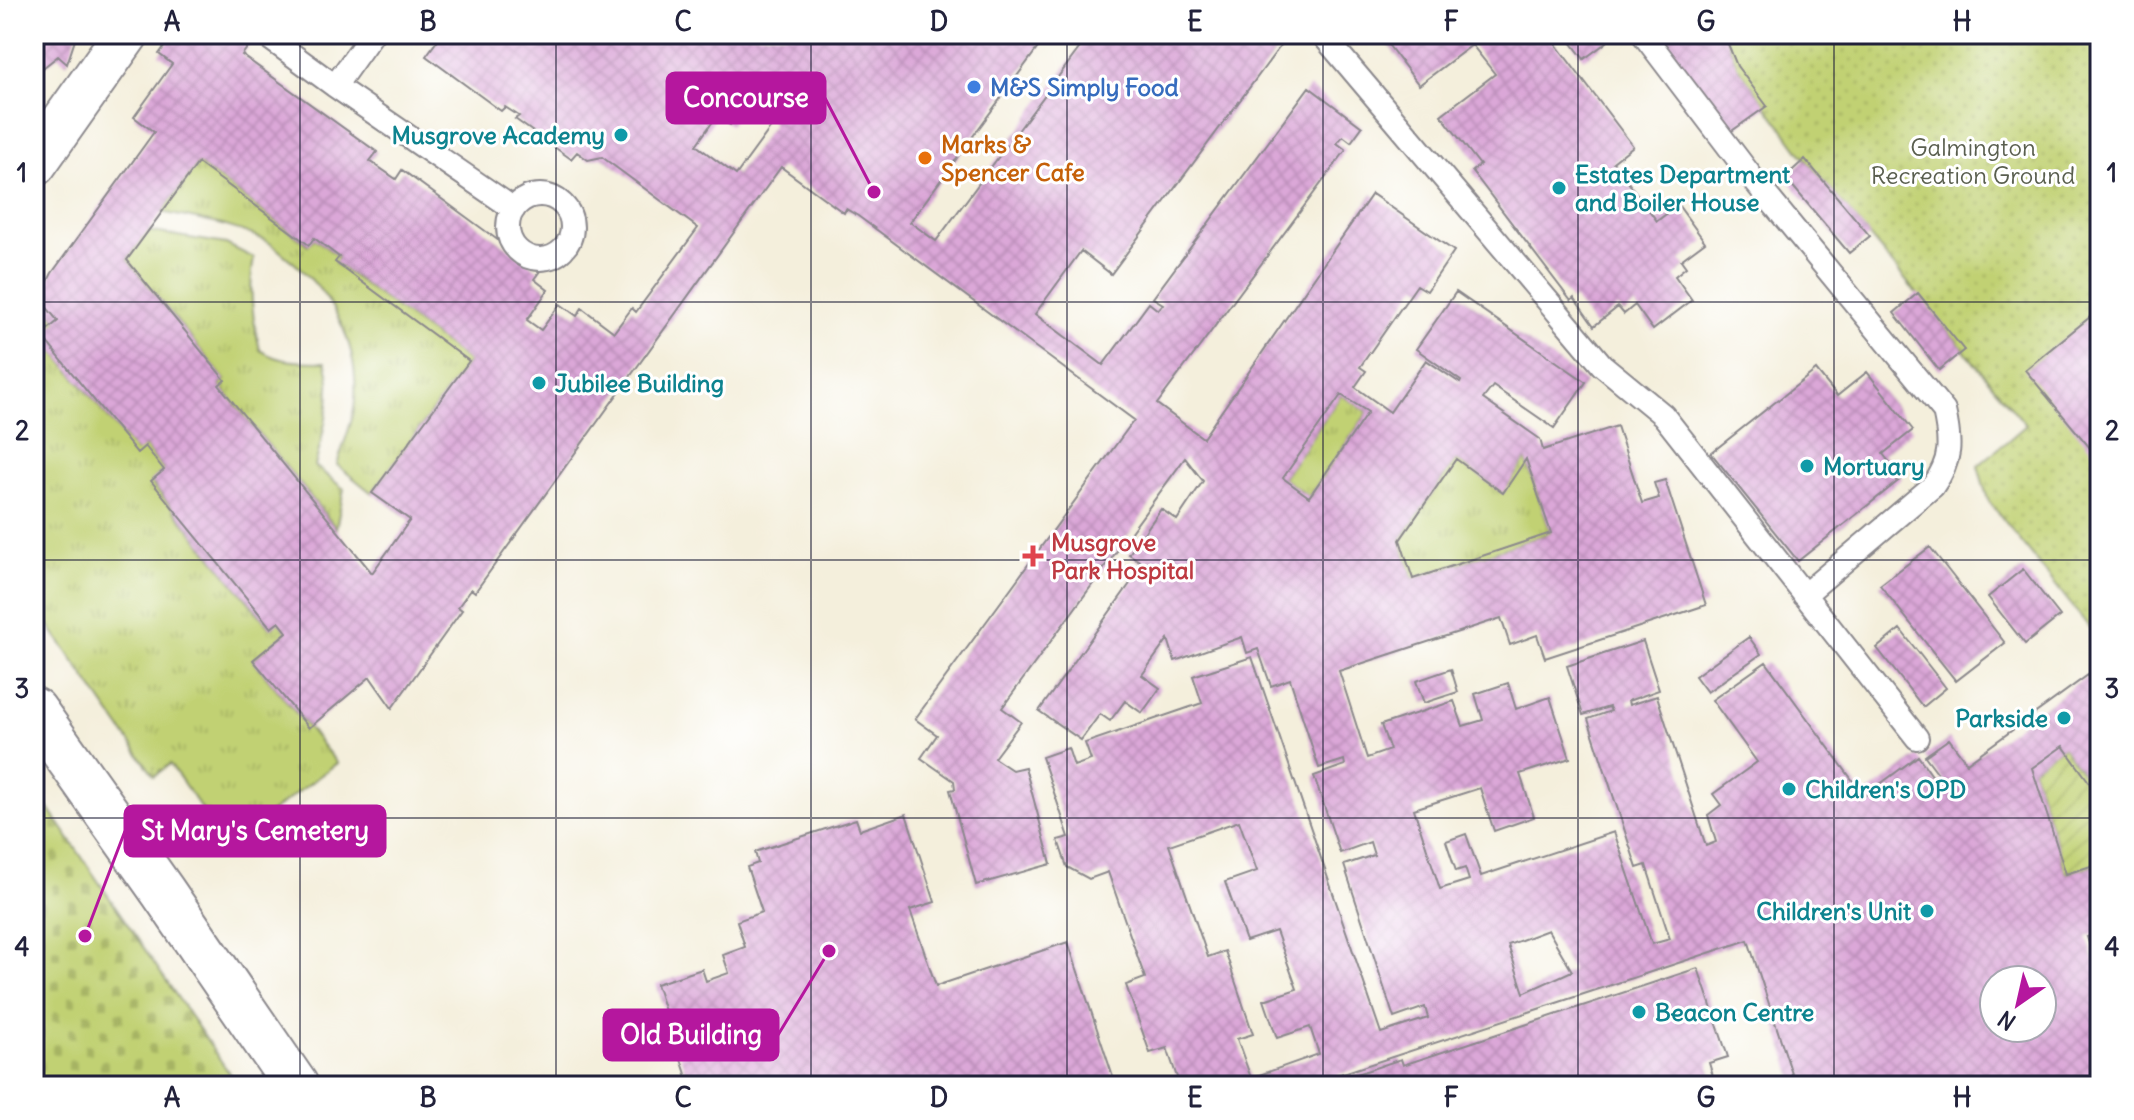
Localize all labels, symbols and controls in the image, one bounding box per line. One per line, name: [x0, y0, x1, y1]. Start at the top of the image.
text: A: [164, 5, 181, 38]
text: B: [419, 5, 437, 38]
text: C: [674, 5, 692, 38]
text: D: [930, 5, 948, 38]
text: E: [1187, 5, 1203, 38]
text: F: [1444, 5, 1459, 38]
text: G: [1697, 5, 1716, 38]
text: H: [1953, 5, 1971, 38]
place label: M&S Simply Food: [990, 72, 1179, 102]
callout: Concourse: [667, 73, 825, 123]
marker: M&S Simply Food: [965, 78, 983, 96]
text: Concourse: [683, 81, 809, 114]
place label: Musgrove Academy: [391, 120, 605, 150]
marker: Musgrove Academy: [612, 126, 630, 144]
place label: Marks & Spencer Cafe: [941, 129, 1085, 187]
park label: Galmington Recreation Ground: [1871, 132, 2075, 190]
marker: Marks & Spencer Cafe: [916, 149, 934, 167]
text: 1: [17, 156, 27, 189]
text: 1: [2107, 156, 2117, 189]
place label: Estates Department and Boiler House: [1575, 159, 1791, 217]
marker: Estates Department and Boiler House: [1550, 179, 1568, 197]
place label: Jubilee Building: [555, 368, 724, 398]
marker: Jubilee Building: [530, 374, 548, 392]
text: 2: [15, 414, 29, 447]
text: 2: [2105, 414, 2119, 447]
place label: Mortuary: [1823, 451, 1925, 481]
marker: Mortuary: [1798, 457, 1816, 475]
place label: Musgrove Park Hospital: [1051, 527, 1194, 585]
marker: Musgrove Park Hospital: [1022, 545, 1044, 567]
text: 3: [15, 672, 29, 705]
text: 3: [2105, 672, 2119, 705]
place label: Parkside: [1955, 703, 2048, 733]
marker: Parkside: [2055, 709, 2073, 727]
place label: Children's OPD: [1805, 774, 1966, 804]
marker: Children's OPD: [1780, 780, 1798, 798]
callout: St Mary's Cemetery: [125, 806, 385, 856]
text: St Mary's Cemetery: [141, 814, 369, 847]
place label: Children's Unit: [1756, 896, 1912, 926]
marker: Children's Unit: [1918, 902, 1936, 920]
text: 4: [14, 930, 30, 963]
text: 4: [2104, 930, 2120, 963]
north arrow: [1978, 964, 2058, 1044]
place label: Beacon Centre: [1655, 997, 1814, 1027]
marker: Beacon Centre: [1630, 1003, 1648, 1021]
text: N: [1993, 1005, 2021, 1036]
callout: Old Building: [604, 1010, 778, 1060]
text: Old Building: [620, 1018, 762, 1051]
text: A: [164, 1081, 181, 1114]
text: B: [419, 1081, 437, 1114]
text: C: [674, 1081, 692, 1114]
text: D: [930, 1081, 948, 1114]
text: E: [1187, 1081, 1203, 1114]
text: F: [1444, 1081, 1459, 1114]
text: G: [1697, 1081, 1716, 1114]
text: H: [1953, 1081, 1971, 1114]

